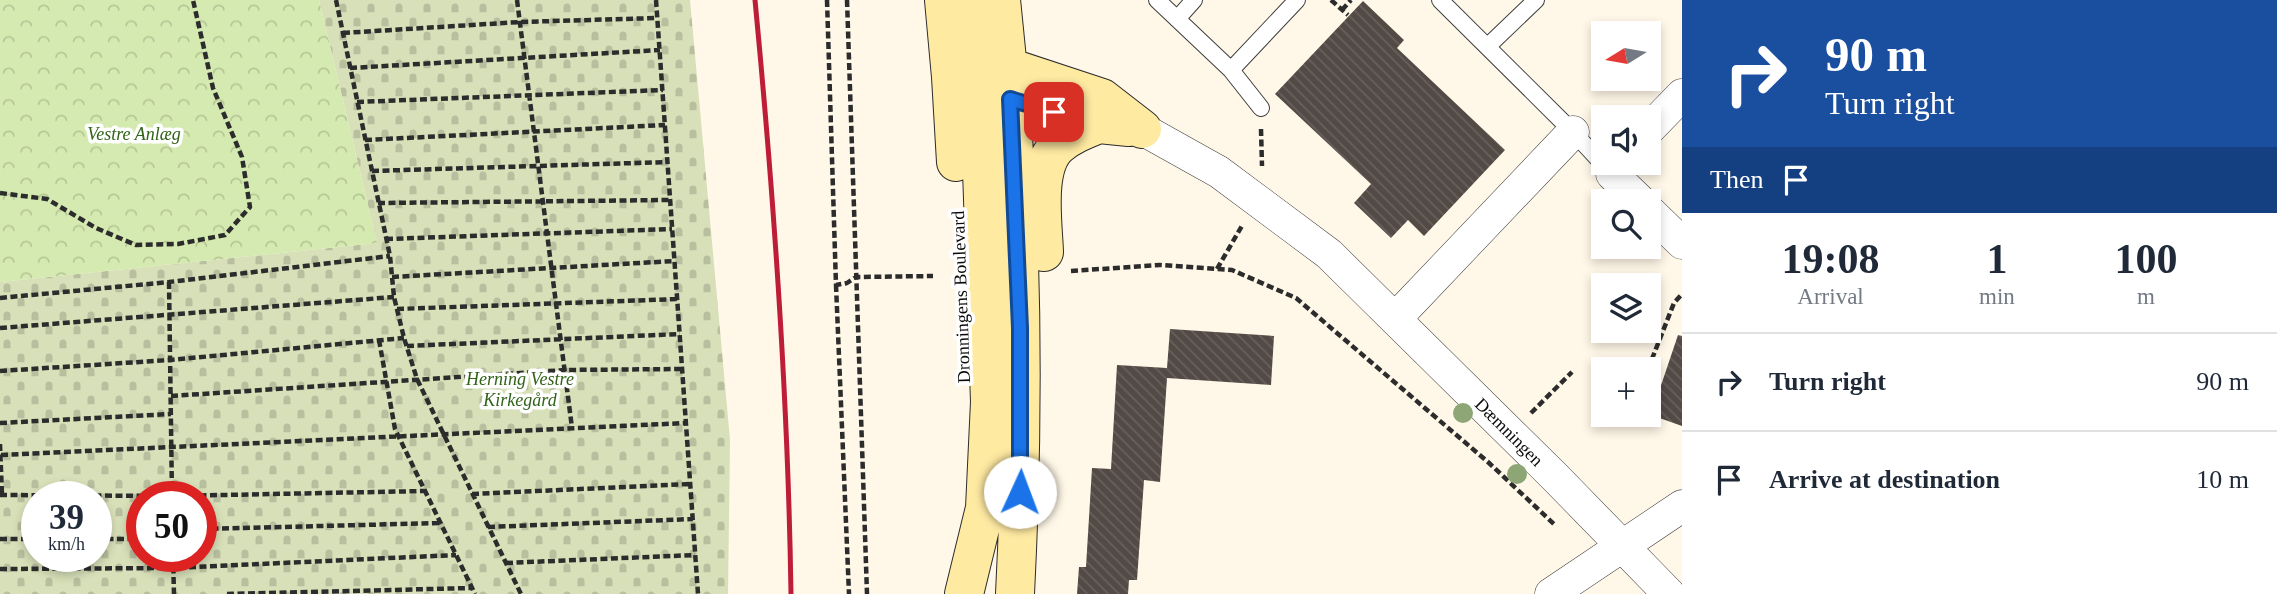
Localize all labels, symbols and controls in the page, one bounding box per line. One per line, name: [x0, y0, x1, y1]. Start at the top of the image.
north arrow: [1591, 21, 1661, 91]
map controls: [1591, 21, 1661, 427]
text: 90 m: [1825, 27, 1927, 82]
icon: right: [1710, 28, 1801, 119]
pin: [1024, 82, 1084, 142]
text: Turn right: [1825, 85, 1955, 121]
icon: arrive: [1035, 93, 1073, 131]
button: sound: [1591, 105, 1661, 175]
park label: Vestre Anlæg: [87, 124, 181, 144]
icon: arrive: [1777, 161, 1815, 199]
text: Then: [1710, 165, 1763, 194]
button: search: [1591, 189, 1661, 259]
street label: Dronningens Boulevard: [948, 210, 974, 384]
text: 19:08: [1782, 236, 1880, 282]
text: 1: [1986, 236, 2007, 282]
text: 100: [2114, 236, 2177, 282]
button: layers: [1591, 273, 1661, 343]
text: Arrival: [1797, 284, 1864, 309]
text: min: [1979, 284, 2015, 309]
text: m: [2137, 284, 2155, 309]
button: +: [1591, 357, 1661, 427]
icon: right: [1710, 363, 1748, 401]
text: Turn right: [1769, 367, 1886, 396]
text: 90 m: [2196, 367, 2249, 396]
park label: Herning Vestre Kirkegård: [465, 369, 574, 410]
street label: Dæmningen: [1471, 394, 1547, 470]
position arrow: [983, 455, 1057, 529]
icon: arrive: [1710, 461, 1748, 499]
text: Arrive at destination: [1769, 465, 2000, 494]
text: 10 m: [2196, 465, 2249, 494]
speed limit sign: 50: [126, 481, 217, 572]
text: 39: [49, 498, 84, 537]
text: km/h: [48, 534, 85, 554]

